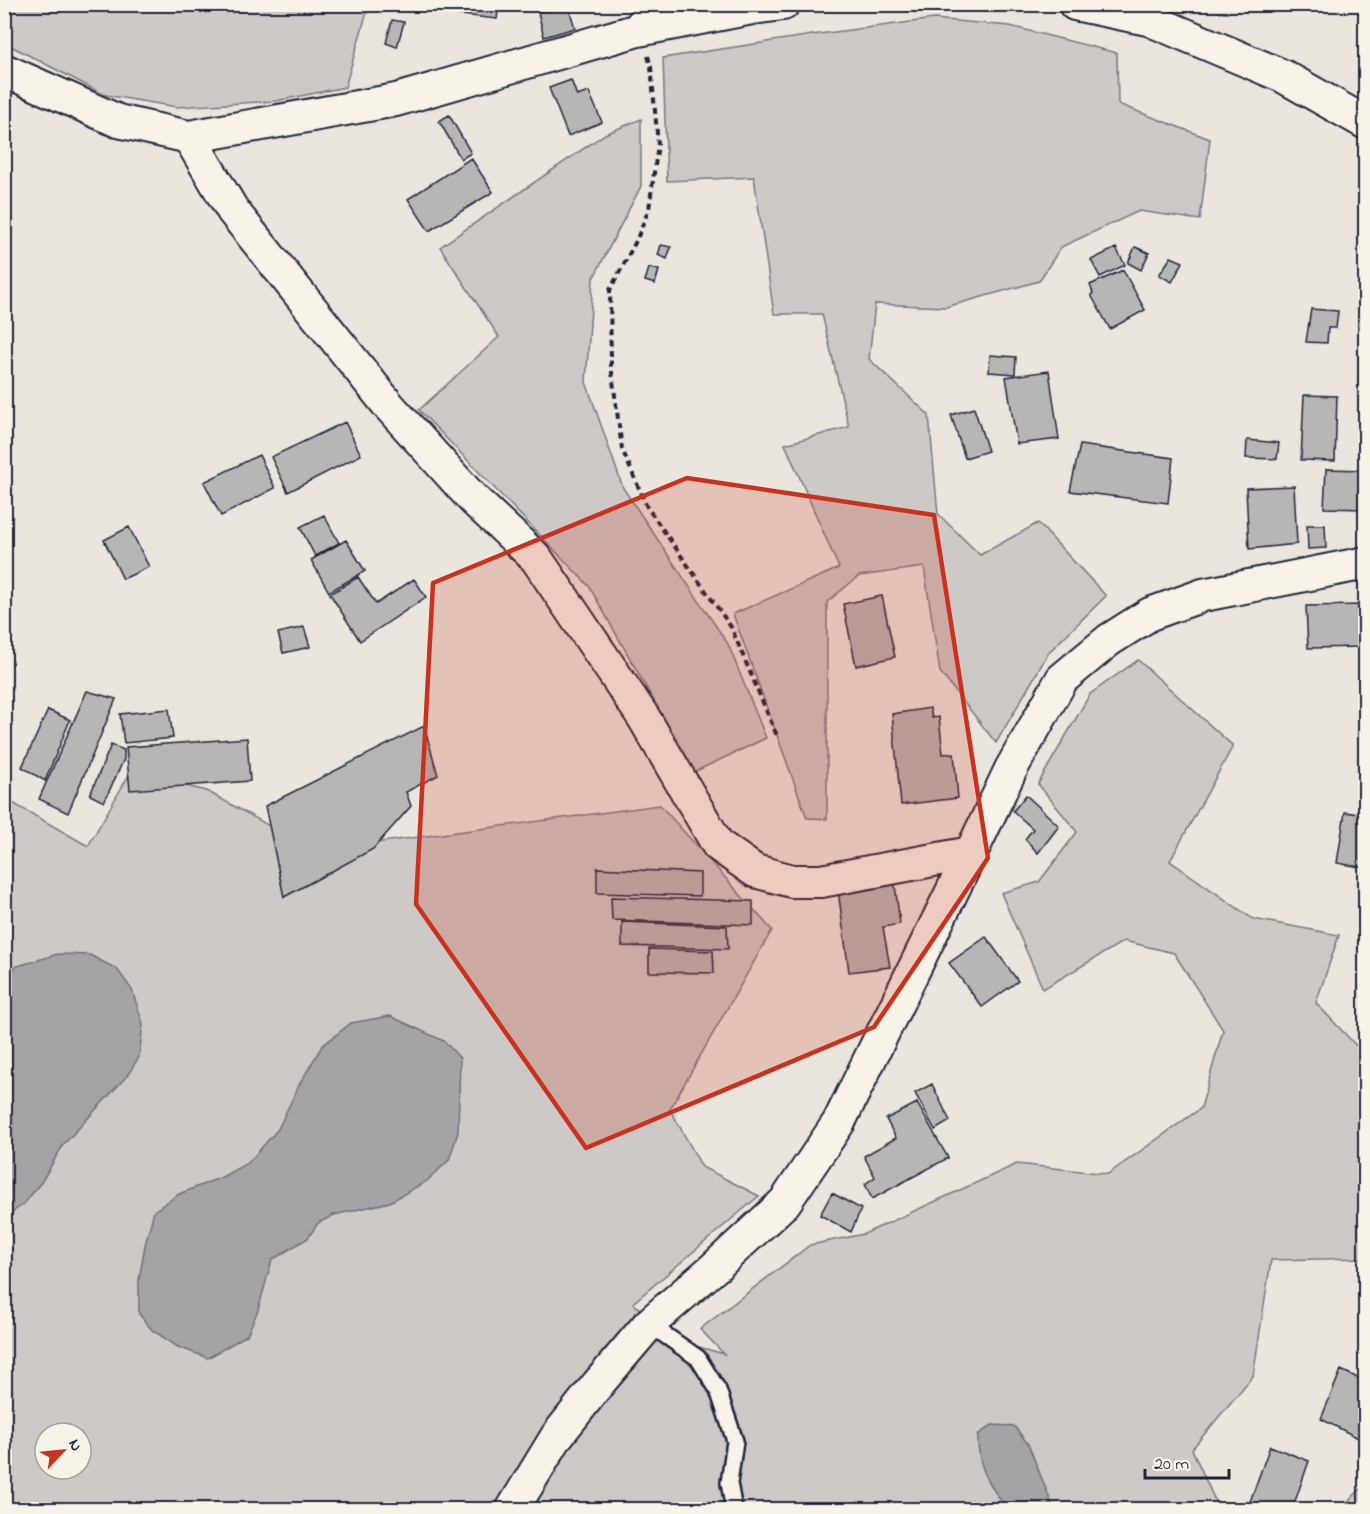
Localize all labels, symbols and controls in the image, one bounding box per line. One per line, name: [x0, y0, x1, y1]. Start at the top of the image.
north arrow: [33, 1421, 93, 1481]
text: N: [62, 1435, 88, 1456]
scale bar: [1145, 1442, 1229, 1480]
text: 20 m: [1154, 1452, 1189, 1478]

